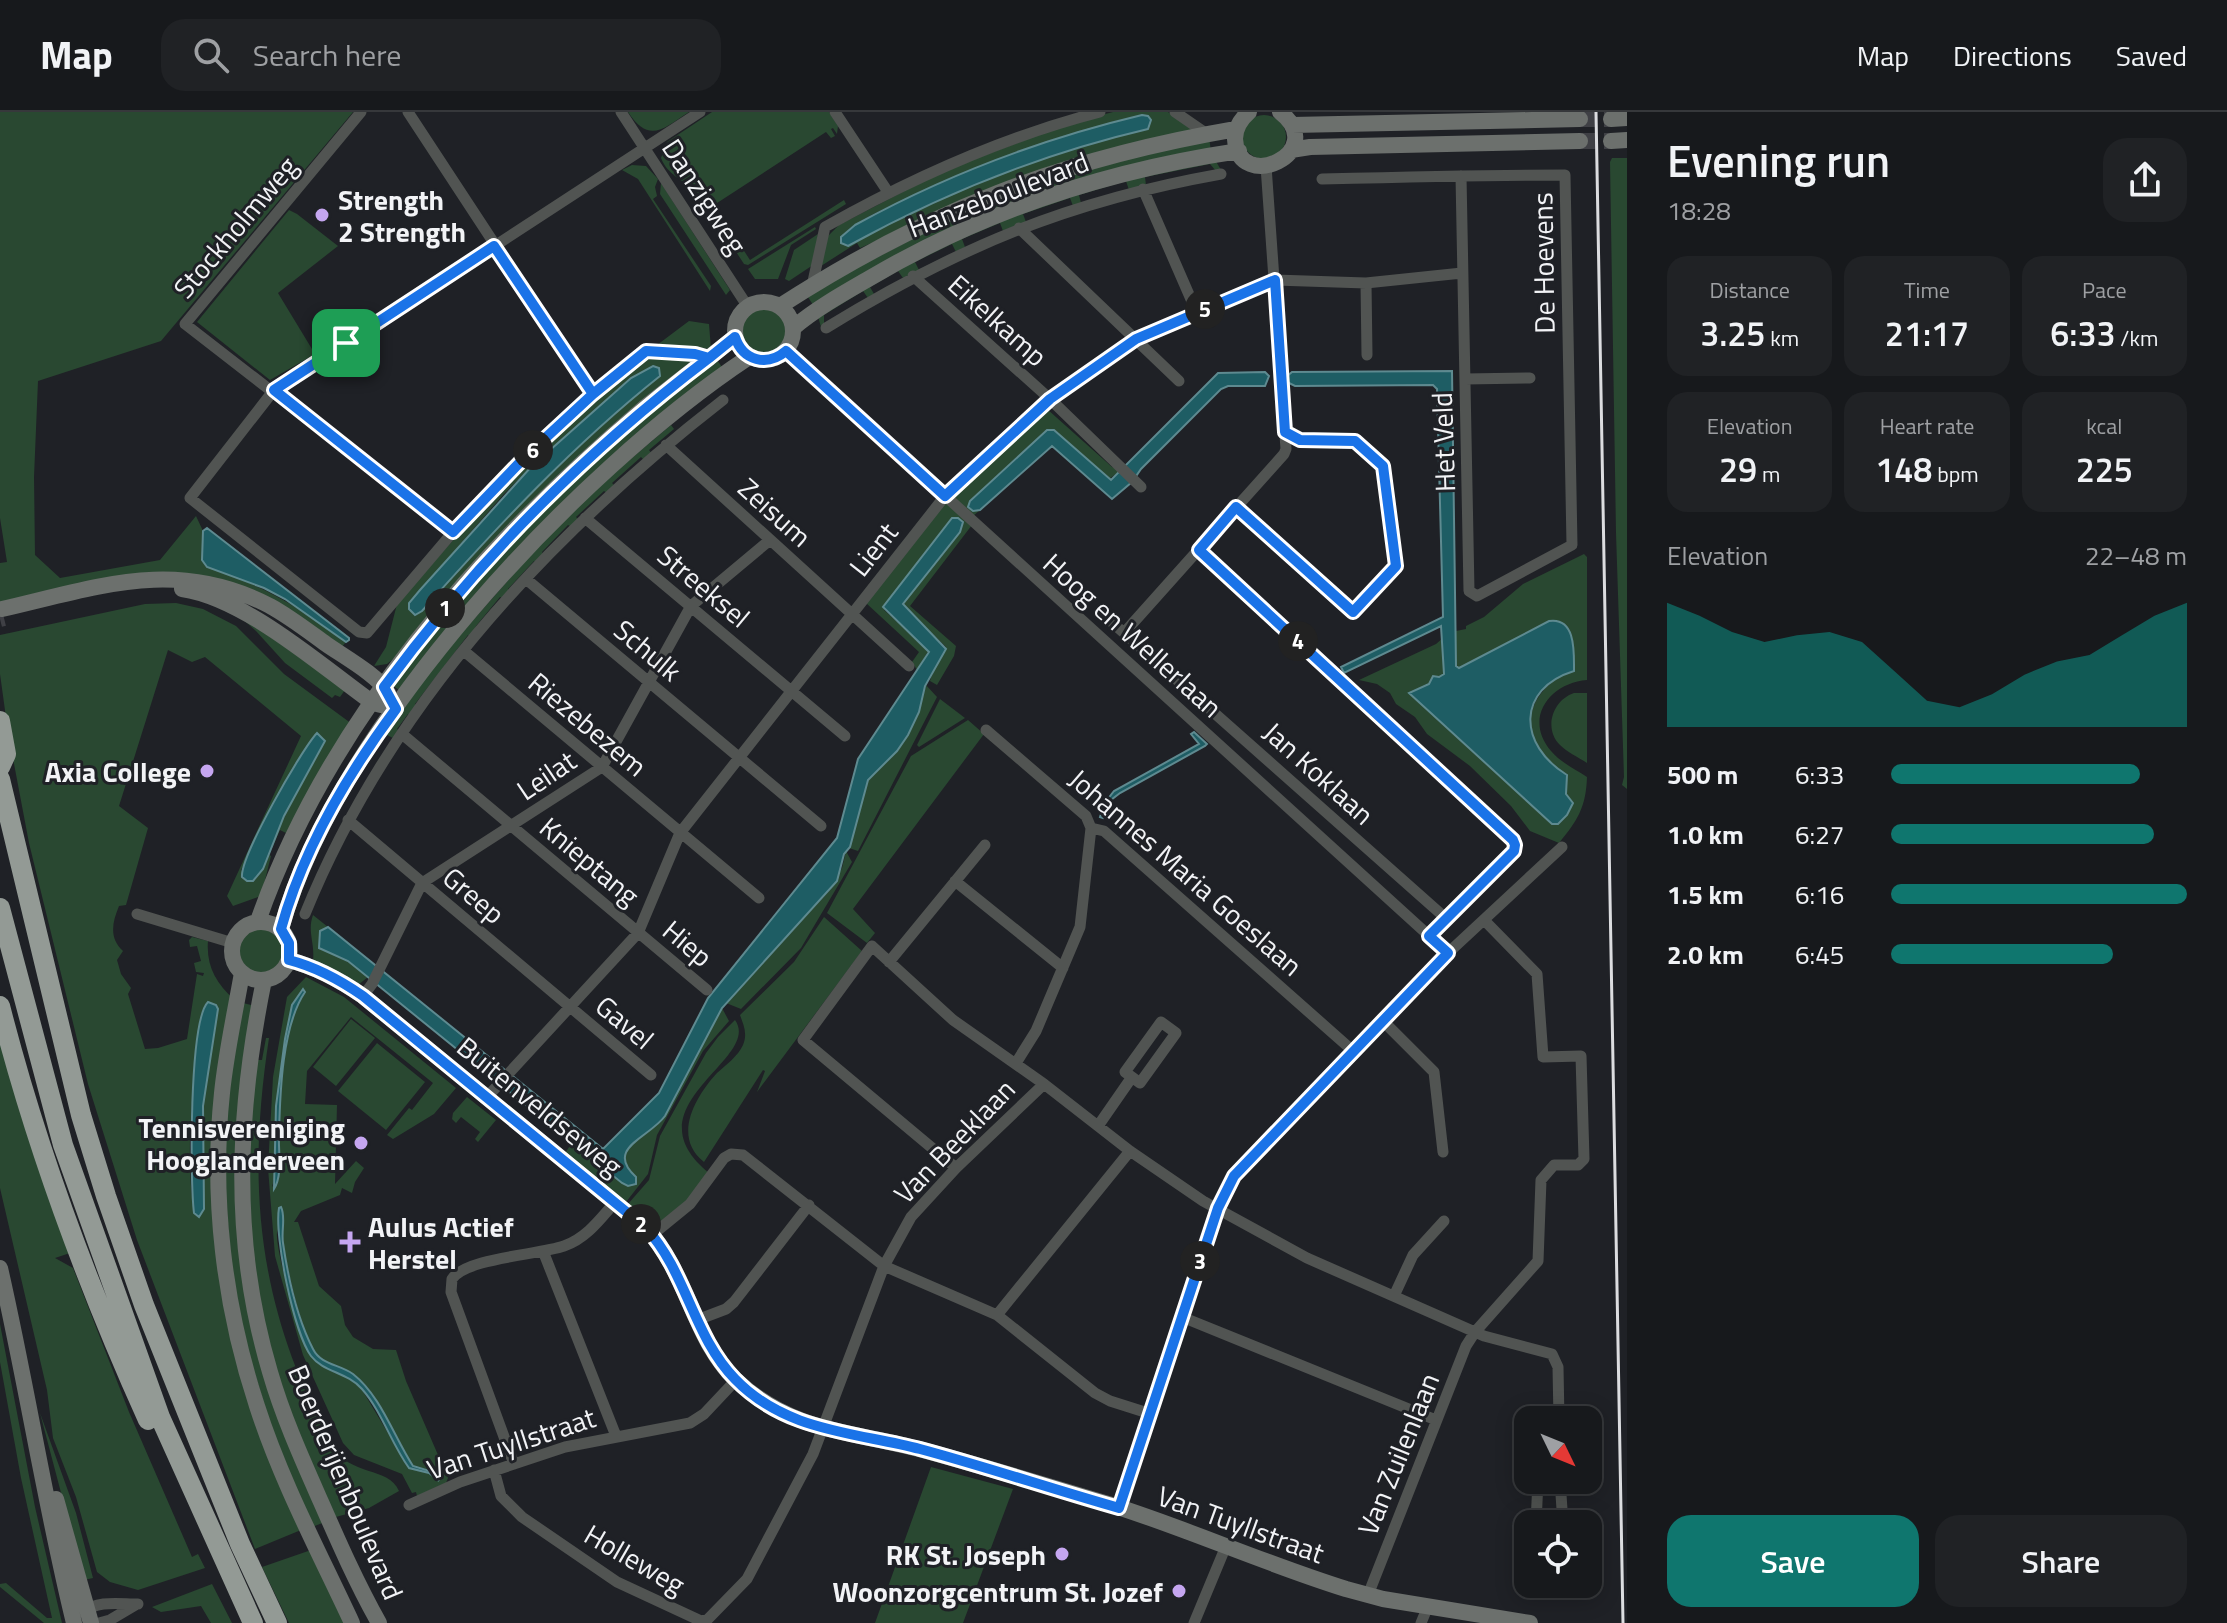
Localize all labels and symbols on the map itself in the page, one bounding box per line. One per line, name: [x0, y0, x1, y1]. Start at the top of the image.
street label: Danzigweg: [652, 130, 758, 262]
street label: Hanzeboulevard: [901, 140, 1095, 248]
street label: Stockholmweg: [162, 146, 308, 308]
place label: Strength 2 Strength: [338, 178, 466, 253]
street label: De Hoevens: [1520, 192, 1566, 334]
marker: Strength 2 Strength: [313, 206, 331, 224]
street label: Eikelkamp: [939, 264, 1057, 376]
pin: 5: [1185, 289, 1225, 329]
pin: [312, 309, 380, 377]
street label: Het Veld: [1420, 391, 1466, 493]
pin: 6: [513, 430, 553, 470]
street label: Zeisum: [729, 467, 821, 557]
street label: Lient: [838, 513, 908, 585]
street label: Streeksel: [648, 534, 760, 638]
street label: Hoog en Wellerlaan: [1034, 542, 1232, 728]
pin: 1: [425, 588, 465, 628]
street label: Schulk: [605, 609, 691, 691]
pin: 4: [1278, 621, 1318, 661]
street label: Riezebezem: [519, 661, 657, 787]
street label: Jan Koklaan: [1254, 711, 1384, 835]
street label: Leilat: [507, 739, 585, 811]
place label: Axia College: [45, 750, 191, 793]
street label: Johannes Maria Goeslaan: [1060, 758, 1312, 986]
marker: Axia College: [198, 762, 216, 780]
street label: Knieptang: [531, 806, 649, 916]
street label: Greep: [433, 856, 515, 934]
street label: Hiep: [654, 909, 722, 977]
street label: Gavel: [586, 985, 664, 1059]
street label: Buitenveldseweg: [448, 1026, 632, 1186]
street label: Van Beeklaan: [883, 1069, 1025, 1213]
place label: Tennisvereniging Hooglanderveen: [139, 1106, 345, 1181]
marker: Tennisvereniging Hooglanderveen: [352, 1134, 370, 1152]
pin: 2: [621, 1204, 661, 1244]
place label: Aulus Actief Herstel: [368, 1205, 514, 1280]
marker: Aulus Actief Herstel: [339, 1231, 361, 1253]
pin: 3: [1180, 1241, 1220, 1281]
street label: Boerderijenboulevard: [277, 1358, 415, 1606]
street label: Van Zuilenlaan: [1346, 1366, 1450, 1542]
street label: Van Tuyllstraat: [421, 1395, 601, 1490]
north arrow: [1514, 1406, 1602, 1494]
street label: Van Tuyllstraat: [1152, 1474, 1331, 1574]
street label: Holleweg: [577, 1513, 693, 1605]
place label: RK St. Joseph: [886, 1533, 1046, 1576]
marker: RK St. Joseph: [1053, 1545, 1071, 1563]
place label: Woonzorgcentrum St. Jozef: [833, 1570, 1163, 1613]
marker: Woonzorgcentrum St. Jozef: [1170, 1582, 1188, 1600]

